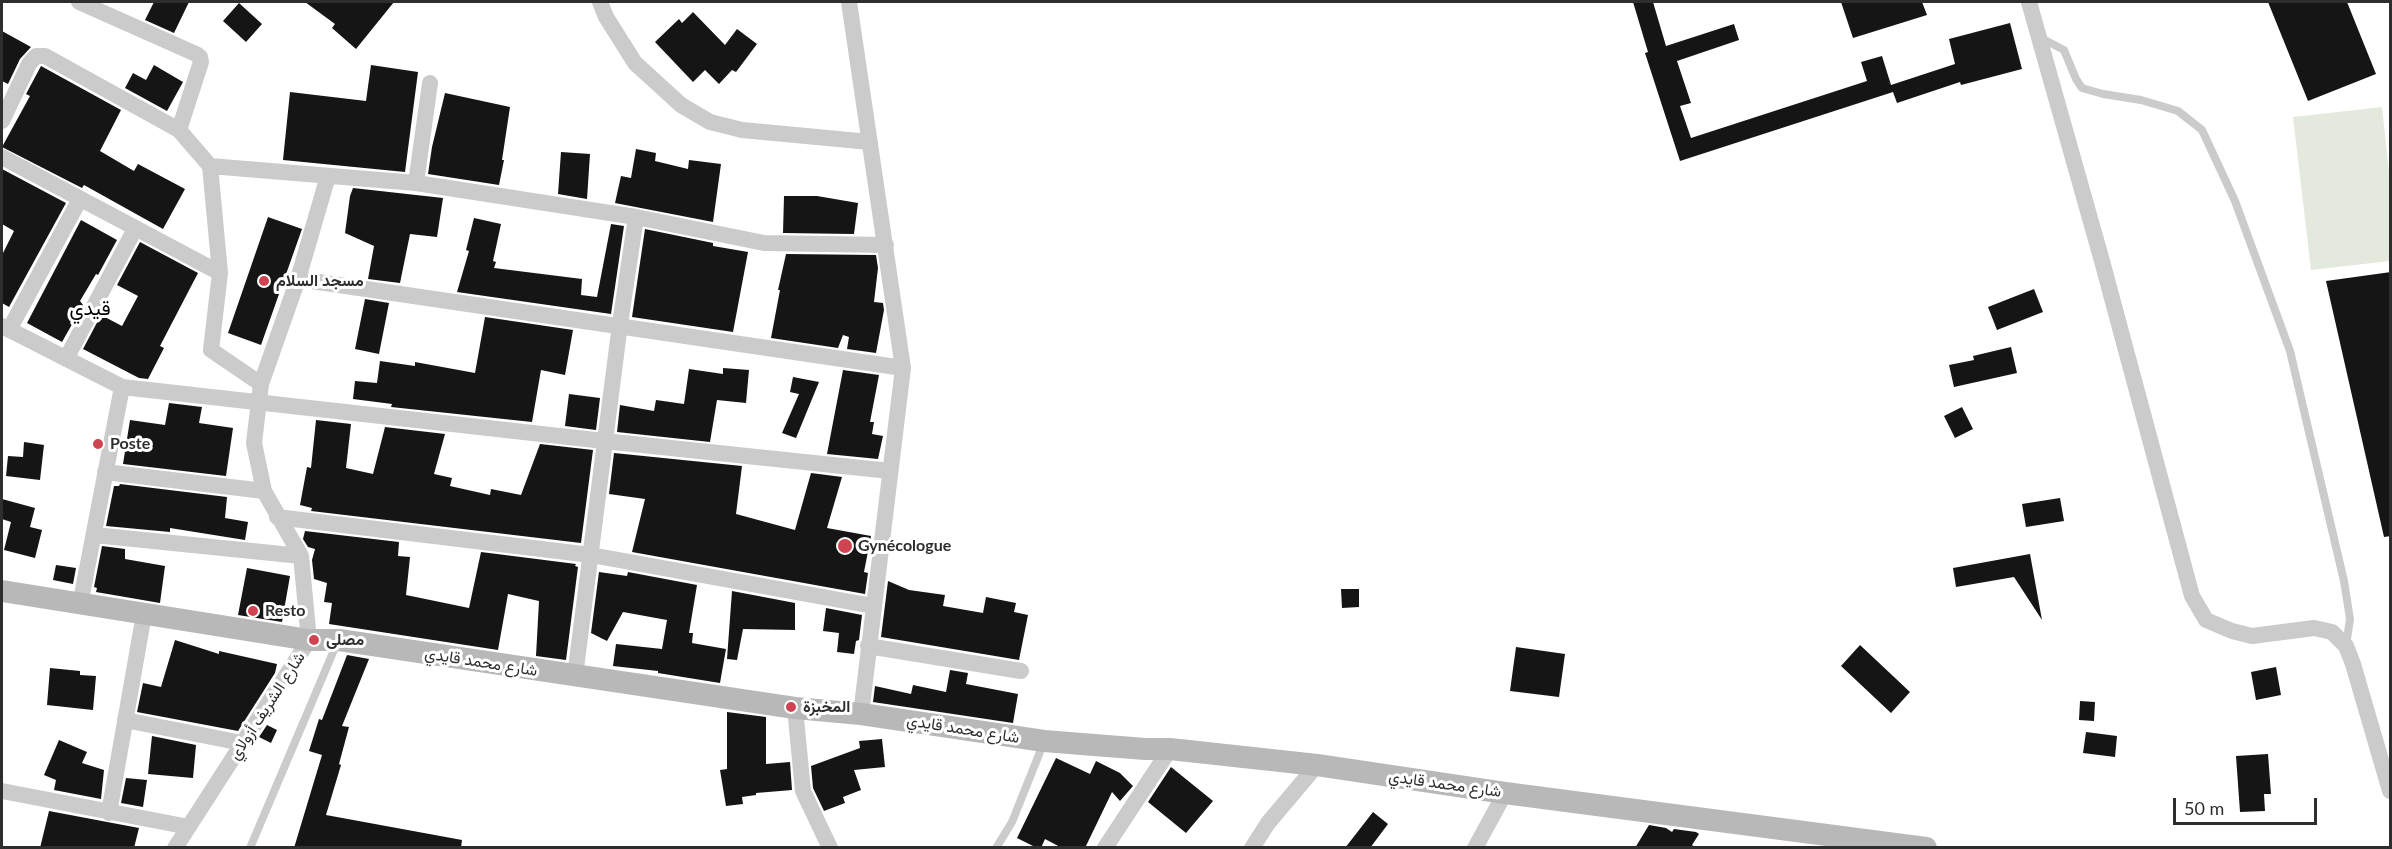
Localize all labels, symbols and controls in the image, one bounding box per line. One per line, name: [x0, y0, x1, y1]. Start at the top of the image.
place label: مسجد السلام: [276, 271, 364, 291]
marker: مسجد السلام: [257, 274, 271, 288]
district label: قيدي: [69, 297, 111, 321]
place label: Poste: [110, 434, 150, 454]
marker: Poste: [91, 437, 105, 451]
place label: Gynécologue: [858, 536, 951, 556]
marker: Gynécologue: [836, 537, 854, 555]
place label: Resto: [265, 601, 305, 621]
marker: Resto: [246, 604, 260, 618]
place label: مصلى: [326, 630, 364, 650]
marker: مصلى: [307, 633, 321, 647]
street label: شارع محمد قايدي: [423, 644, 539, 680]
street label: شارع الشريف أزولاي: [225, 648, 309, 764]
place label: المخبزة: [803, 697, 850, 717]
marker: المخبزة: [784, 700, 798, 714]
street label: شارع محمد قايدي: [905, 711, 1021, 747]
street label: شارع محمد قايدي: [1387, 767, 1503, 801]
scale bar: [2176, 786, 2320, 824]
text: 50 m: [2184, 797, 2224, 819]

